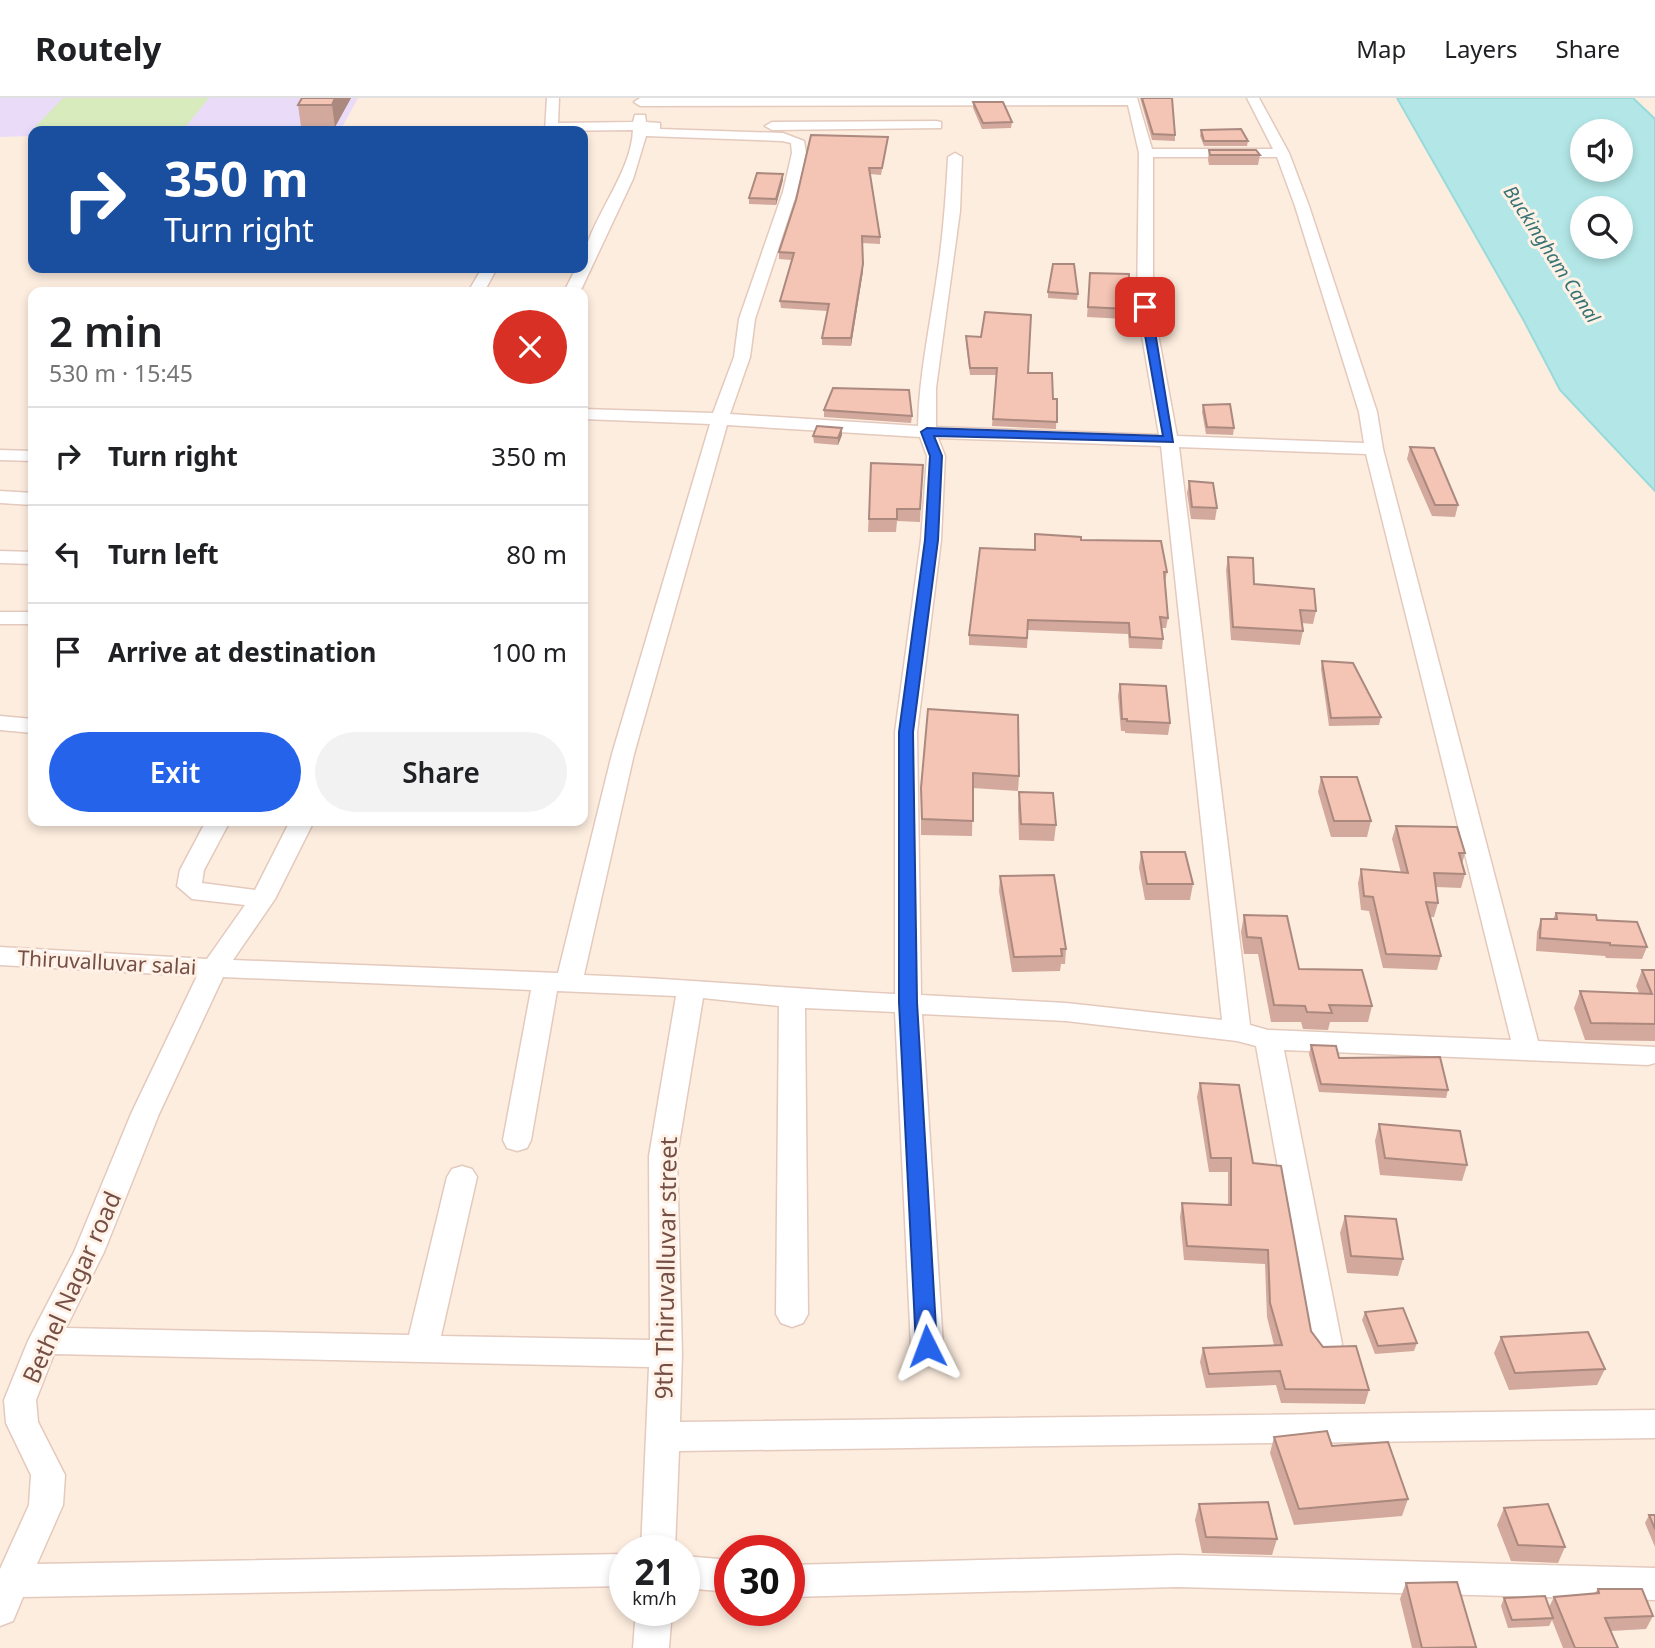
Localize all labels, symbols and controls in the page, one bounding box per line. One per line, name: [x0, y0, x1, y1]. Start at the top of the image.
text: Routely: [35, 26, 161, 71]
text: Map: [1356, 32, 1406, 65]
text: Layers: [1444, 32, 1518, 65]
text: Share: [1556, 32, 1620, 65]
map controls: [1570, 119, 1633, 259]
button: sound: [1570, 119, 1633, 182]
text: 350 m: [164, 145, 309, 211]
icon: right: [49, 154, 140, 245]
water label: Buckingham Canal: [1498, 180, 1607, 329]
button: search: [1570, 196, 1633, 259]
text: Turn right: [164, 208, 314, 251]
pin: [1115, 277, 1175, 337]
icon: arrive: [1126, 288, 1164, 326]
text: 2 min: [49, 302, 163, 359]
button: close: [493, 310, 567, 384]
text: 530 m · 15:45: [49, 357, 193, 389]
icon: right: [49, 437, 87, 475]
text: Turn right: [108, 438, 238, 474]
text: 350 m: [491, 438, 567, 474]
icon: left: [49, 535, 87, 573]
text: Turn left: [108, 536, 219, 572]
text: 80 m: [506, 536, 567, 572]
icon: arrive: [49, 633, 87, 671]
text: Arrive at destination: [108, 634, 377, 670]
text: 100 m: [491, 634, 567, 670]
button: Exit: [49, 732, 301, 812]
button: Share: [315, 732, 567, 812]
street label: Thiruvalluvar salai: [17, 943, 197, 981]
street label: 9th Thiruvalluvar street: [646, 1136, 684, 1400]
street label: Bethel Nagar road: [14, 1186, 128, 1388]
position arrow: [890, 1309, 964, 1383]
speed limit sign: 30: [714, 1535, 805, 1626]
text: 21: [634, 1548, 675, 1595]
text: km/h: [632, 1586, 677, 1610]

